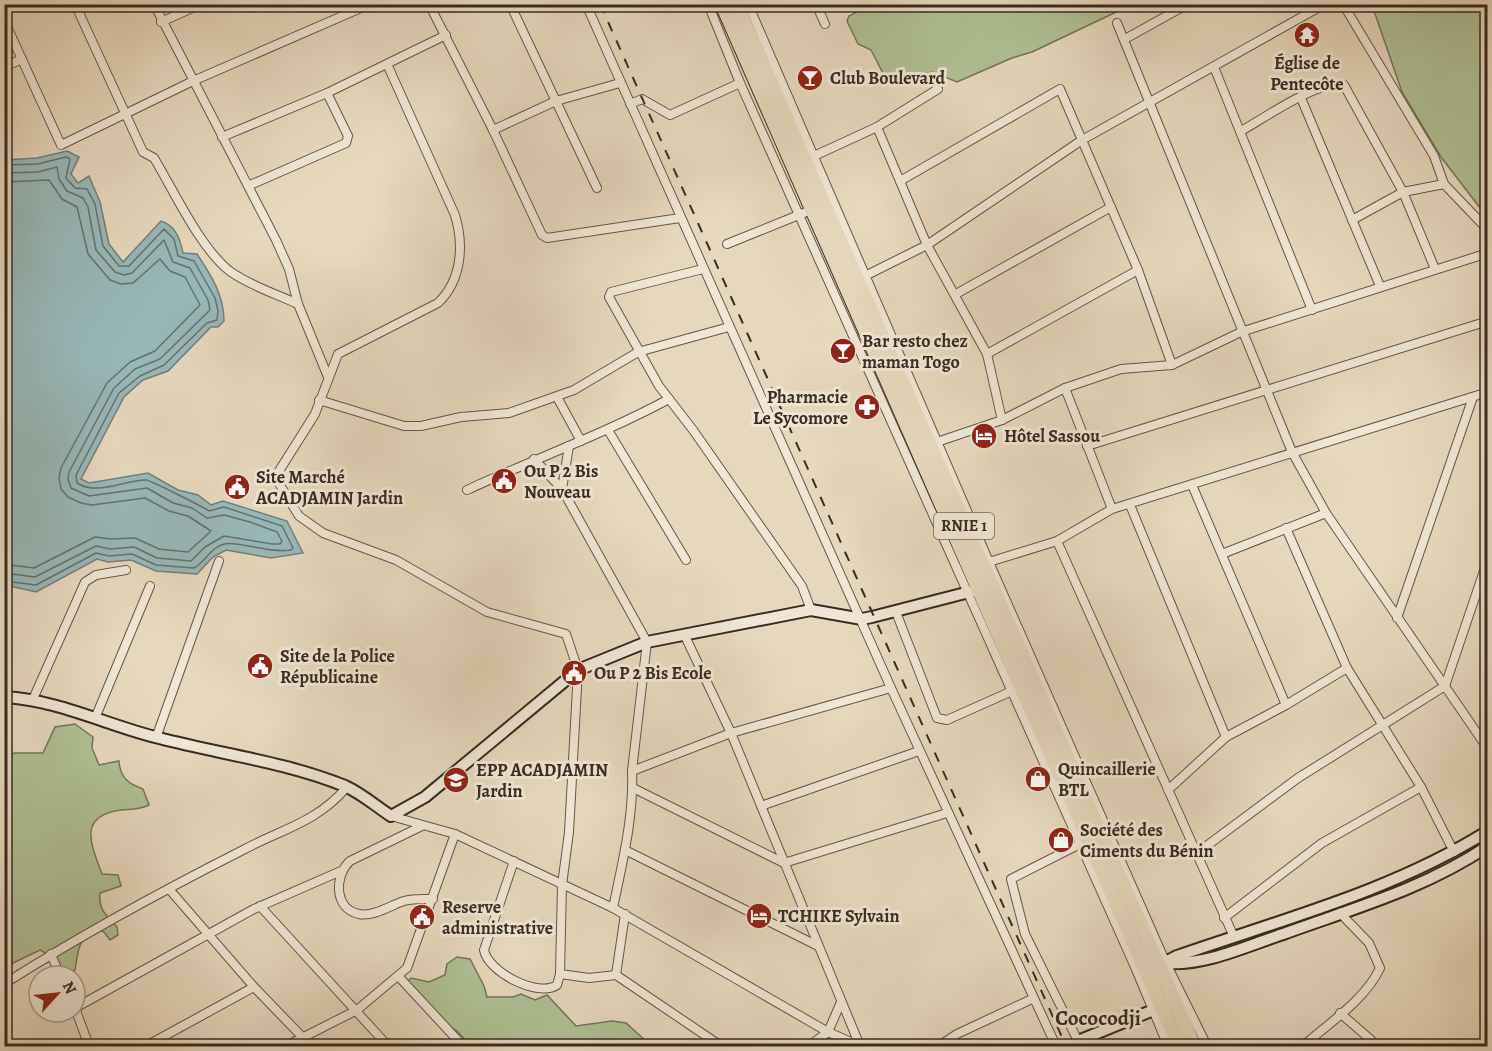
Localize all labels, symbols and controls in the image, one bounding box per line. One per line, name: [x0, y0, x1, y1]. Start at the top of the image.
temple icon: Église de Pentecôte: [1292, 20, 1322, 50]
place label: Église de Pentecôte: [1270, 51, 1344, 96]
bar icon: Club Boulevard: [795, 63, 825, 93]
place label: Club Boulevard: [830, 66, 946, 90]
place label: Bar resto chez maman Togo: [862, 329, 968, 374]
bar icon: Bar resto chez maman Togo: [828, 336, 858, 366]
place label: Pharmacie Le Sycomore: [753, 385, 848, 430]
pharmacy icon: Pharmacie Le Sycomore: [852, 392, 882, 422]
hotel icon: Hôtel Sassou: [969, 421, 999, 451]
place label: Hôtel Sassou: [1004, 424, 1100, 448]
place label: Ou P 2 Bis Nouveau: [524, 459, 598, 504]
place label: Site Marché ACADJAMIN Jardin: [255, 465, 403, 510]
public building icon: Ou P 2 Bis Nouveau: [489, 466, 519, 496]
public building icon: Site Marché ACADJAMIN Jardin: [222, 472, 252, 502]
road number: RNIE 1: [934, 513, 994, 539]
place label: Site de la Police Républicaine: [280, 644, 395, 689]
public building icon: Site de la Police Républicaine: [245, 651, 275, 681]
public building icon: Ou P 2 Bis Ecole: [559, 658, 589, 688]
place label: Ou P 2 Bis Ecole: [594, 661, 712, 685]
place label: Quincaillerie BTL: [1058, 757, 1156, 802]
place label: EPP ACADJAMIN Jardin: [476, 758, 608, 803]
shop icon: Quincaillerie BTL: [1023, 764, 1053, 794]
school or university icon: EPP ACADJAMIN Jardin: [441, 765, 471, 795]
place label: Société des Ciments du Bénin: [1080, 818, 1214, 863]
shop icon: Société des Ciments du Bénin: [1046, 825, 1076, 855]
place label: Reserve administrative: [442, 895, 553, 940]
hotel icon: TCHIKE Sylvain: [744, 901, 774, 931]
public building icon: Reserve administrative: [407, 902, 437, 932]
place label: TCHIKE Sylvain: [778, 904, 900, 928]
north arrow: [27, 964, 87, 1024]
text: N: [57, 977, 82, 998]
district label: Cococodji: [1055, 1004, 1141, 1032]

